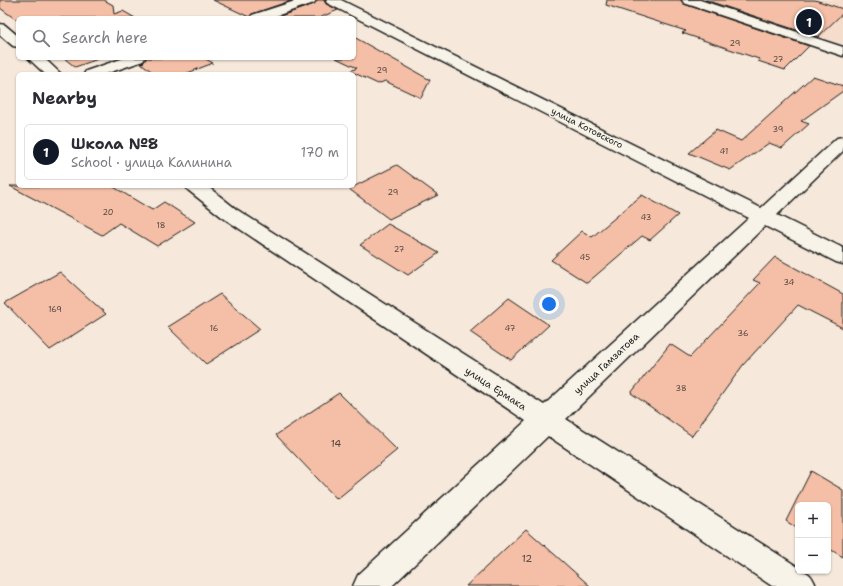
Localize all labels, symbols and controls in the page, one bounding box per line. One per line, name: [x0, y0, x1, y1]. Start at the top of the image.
pin: 1: [796, 7, 822, 37]
search box: [16, 16, 356, 60]
icon: search: [30, 27, 52, 49]
text: Search here: [62, 28, 148, 48]
house number: 29: [730, 38, 740, 49]
house number: 27: [773, 54, 784, 65]
house number: 29: [377, 65, 387, 76]
text: Nearby: [32, 87, 97, 109]
street label: улица Котовского: [549, 105, 625, 151]
house number: 39: [773, 124, 783, 135]
text: Школа №8: [71, 134, 158, 154]
text: 1: [43, 144, 49, 161]
text: 170 m: [301, 144, 339, 161]
house number: 41: [720, 146, 728, 157]
text: School · улица Калинина: [71, 154, 232, 171]
house number: 29: [388, 187, 398, 198]
house number: 20: [103, 207, 113, 218]
house number: 43: [641, 212, 651, 223]
house number: 18: [157, 220, 165, 231]
house number: 27: [394, 244, 405, 255]
house number: 45: [580, 252, 590, 263]
house number: 34: [784, 277, 795, 288]
your location: [539, 294, 559, 314]
house number: 169: [48, 304, 62, 315]
house number: 16: [210, 323, 219, 334]
house number: 47: [505, 323, 516, 334]
house number: 36: [738, 328, 749, 339]
street label: улица Гамзатова: [571, 329, 642, 397]
street label: улица Ермака: [463, 364, 529, 414]
house number: 38: [676, 383, 686, 394]
house number: 14: [331, 437, 341, 450]
map controls: [795, 502, 831, 574]
button: +: [795, 502, 831, 538]
button: −: [795, 538, 831, 574]
house number: 12: [522, 552, 532, 565]

